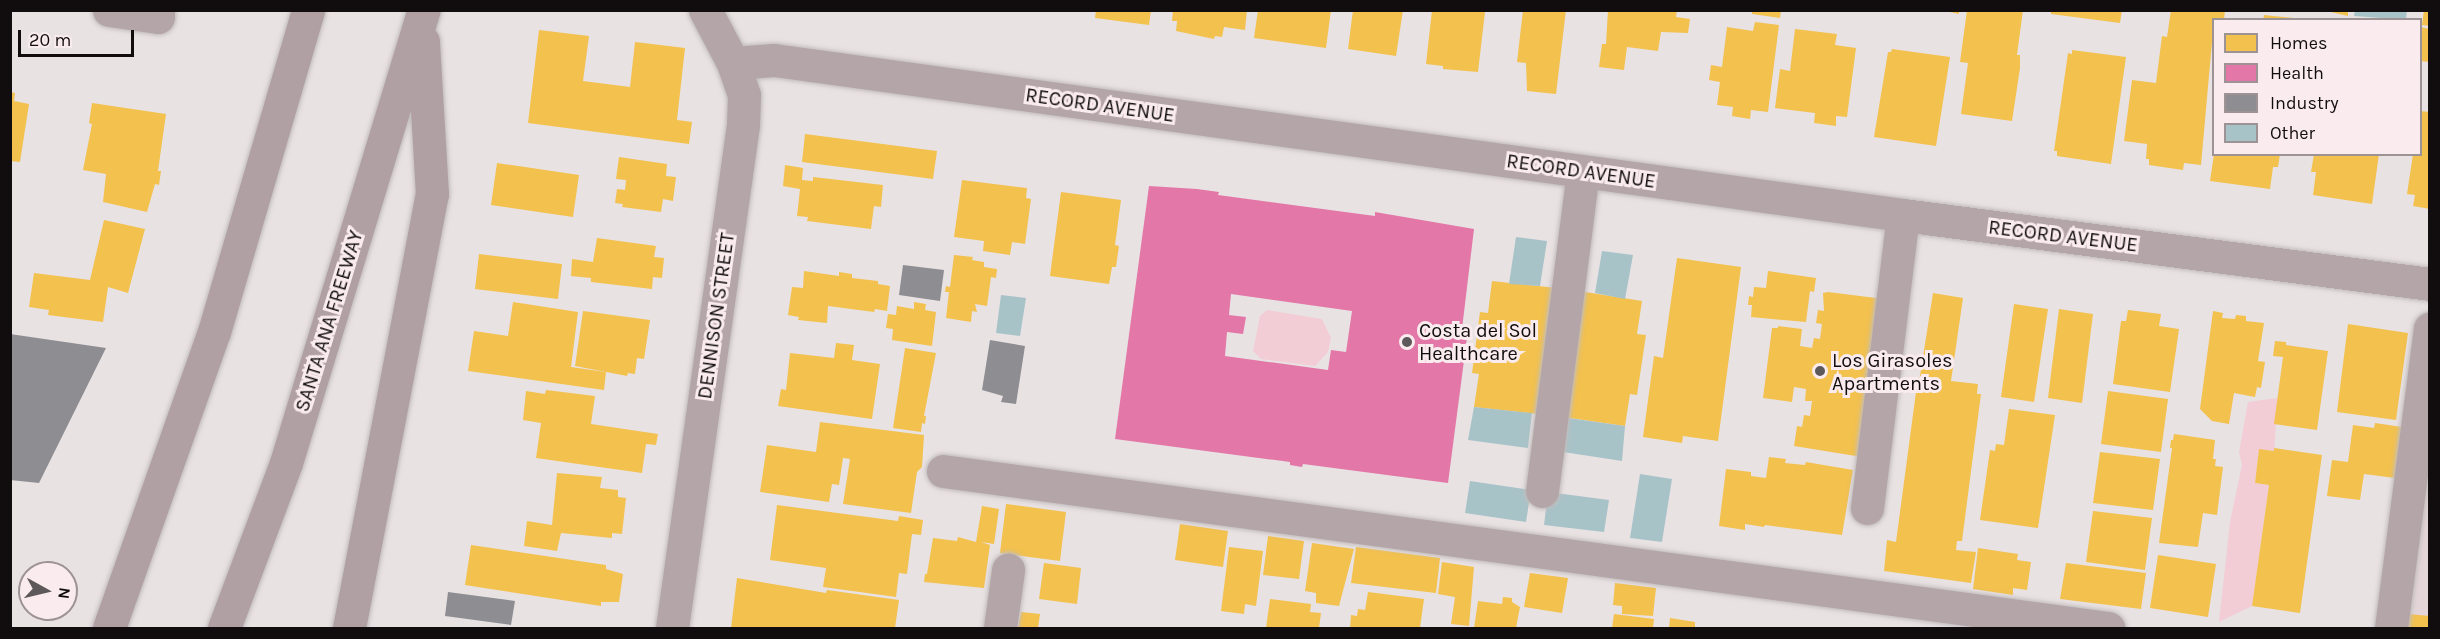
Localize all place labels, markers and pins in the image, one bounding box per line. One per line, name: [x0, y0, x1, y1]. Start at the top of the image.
place label: Costa del Sol Healthcare: [1419, 318, 1537, 365]
marker: Costa del Sol Healthcare: [1400, 335, 1414, 349]
place label: Los Girasoles Apartments: [1832, 348, 1952, 395]
marker: Los Girasoles Apartments: [1813, 364, 1827, 378]

